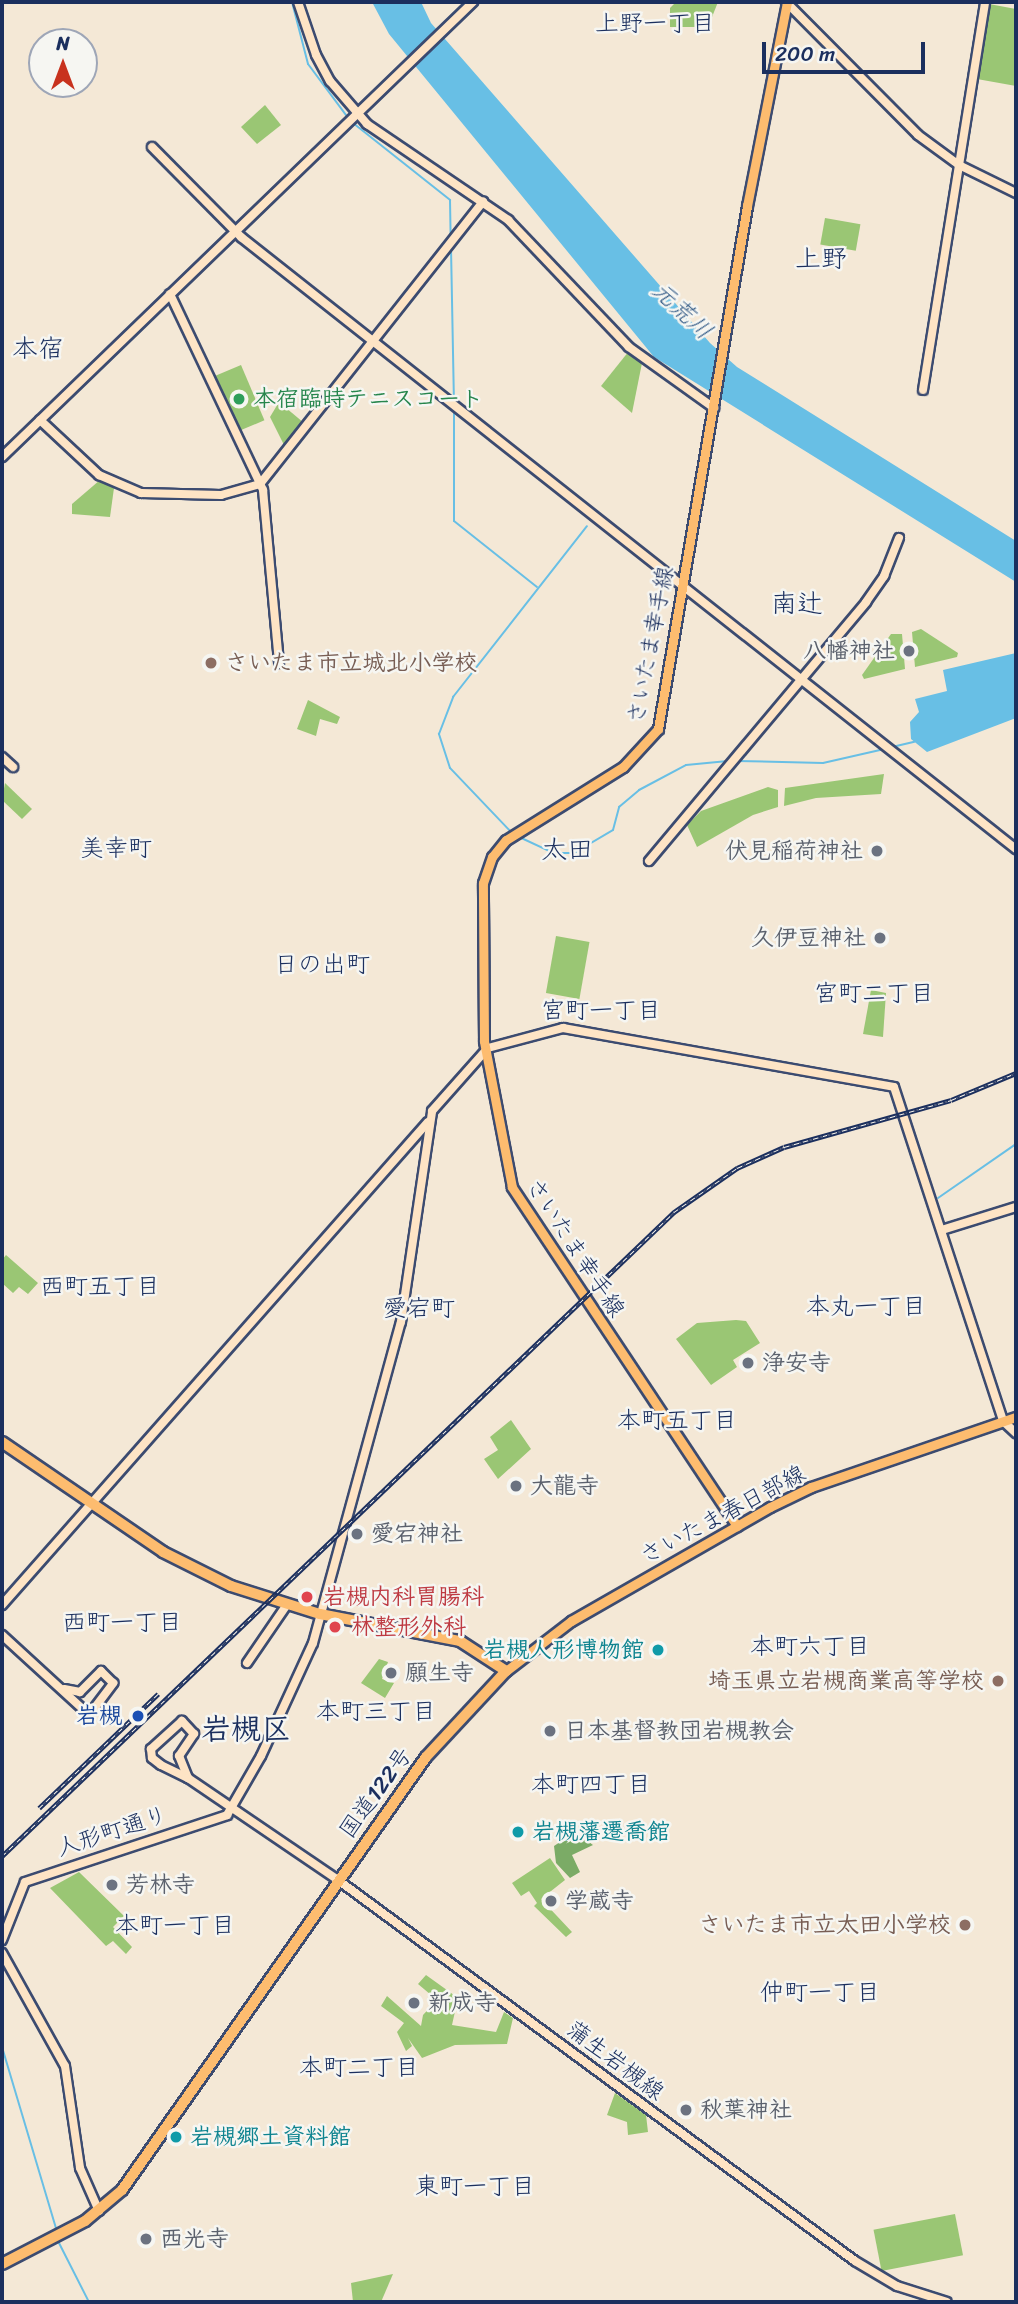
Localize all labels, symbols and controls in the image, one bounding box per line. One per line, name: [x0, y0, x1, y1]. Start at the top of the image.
district label: 上野一丁目: [595, 10, 715, 38]
text: N: [56, 27, 70, 60]
north arrow: [28, 28, 98, 98]
scale bar: [766, 28, 929, 72]
text: 200 m: [775, 35, 835, 73]
district label: 上野: [795, 243, 847, 275]
water label: 元荒川: [646, 276, 718, 346]
district label: 本宿: [12, 333, 64, 365]
place label: 本宿臨時テニスコート: [253, 385, 483, 413]
marker: 本宿臨時テニスコート: [231, 391, 247, 407]
street label: さいたま幸手線: [622, 563, 680, 727]
district label: 南辻: [771, 588, 823, 620]
place label: 八幡神社: [803, 637, 895, 665]
marker: 八幡神社: [901, 643, 917, 659]
place label: さいたま市立城北小学校: [225, 649, 478, 677]
marker: さいたま市立城北小学校: [203, 655, 219, 671]
district label: 太田: [541, 834, 593, 866]
district label: 美幸町: [80, 835, 152, 863]
place label: 伏見稲荷神社: [725, 837, 863, 865]
marker: 伏見稲荷神社: [869, 843, 885, 859]
place label: 久伊豆神社: [751, 924, 866, 952]
marker: 久伊豆神社: [872, 930, 888, 946]
district label: 日の出町: [274, 951, 370, 979]
district label: 宮町二丁目: [814, 980, 934, 1008]
district label: 宮町一丁目: [541, 997, 661, 1025]
street label: さいたま幸手線: [520, 1173, 630, 1323]
district label: 西町五丁目: [40, 1273, 160, 1301]
district label: 本丸一丁目: [806, 1293, 926, 1321]
district label: 愛宕町: [383, 1295, 455, 1323]
place label: 浄安寺: [762, 1349, 831, 1377]
marker: 浄安寺: [740, 1355, 756, 1371]
district label: 本町五丁目: [617, 1407, 737, 1435]
street label: さいたま春日部線: [635, 1460, 811, 1570]
place label: 大龍寺: [530, 1472, 599, 1500]
marker: 大龍寺: [508, 1478, 524, 1494]
place label: 愛宕神社: [371, 1520, 463, 1548]
marker: 愛宕神社: [349, 1526, 365, 1542]
place label: 岩槻内科胃腸科: [323, 1583, 484, 1611]
marker: 岩槻内科胃腸科: [297, 1587, 317, 1607]
district label: 西町一丁目: [62, 1609, 182, 1637]
place label: 林整形外科: [351, 1613, 466, 1641]
marker: 林整形外科: [325, 1617, 345, 1637]
district label: 本町六丁目: [750, 1633, 870, 1661]
place label: 岩槻人形博物館: [483, 1636, 644, 1664]
marker: 岩槻人形博物館: [650, 1642, 666, 1658]
place label: 願生寺: [405, 1659, 474, 1687]
marker: 願生寺: [383, 1665, 399, 1681]
place label: 埼玉県立岩槻商業高等学校: [708, 1667, 984, 1695]
marker: 埼玉県立岩槻商業高等学校: [990, 1673, 1006, 1689]
district label: 本町三丁目: [316, 1698, 436, 1726]
place label: 岩槻: [76, 1702, 122, 1730]
marker: 岩槻: [128, 1706, 148, 1726]
district label: 岩槻区: [201, 1711, 291, 1747]
place label: 日本基督教団岩槻教会: [564, 1717, 794, 1745]
marker: 日本基督教団岩槻教会: [542, 1723, 558, 1739]
street label: 国道122号: [334, 1742, 418, 1844]
district label: 本町四丁目: [531, 1771, 651, 1799]
street label: 人形町通り: [53, 1801, 171, 1863]
place label: 岩槻藩遷喬館: [532, 1818, 670, 1846]
marker: 岩槻藩遷喬館: [510, 1824, 526, 1840]
place label: 芳林寺: [126, 1871, 195, 1899]
marker: 芳林寺: [104, 1877, 120, 1893]
place label: 学蔵寺: [565, 1887, 634, 1915]
marker: 学蔵寺: [543, 1893, 559, 1909]
place label: さいたま市立太田小学校: [698, 1911, 951, 1939]
district label: 本町一丁目: [115, 1912, 235, 1940]
marker: さいたま市立太田小学校: [957, 1917, 973, 1933]
district label: 仲町一丁目: [760, 1979, 880, 2007]
place label: 新成寺: [428, 1989, 497, 2017]
marker: 新成寺: [406, 1995, 422, 2011]
street label: 蒲生岩槻線: [561, 2015, 669, 2107]
district label: 本町二丁目: [299, 2054, 419, 2082]
place label: 秋葉神社: [700, 2096, 792, 2124]
marker: 秋葉神社: [678, 2102, 694, 2118]
place label: 岩槻郷土資料館: [190, 2123, 351, 2151]
marker: 岩槻郷土資料館: [168, 2129, 184, 2145]
district label: 東町一丁目: [415, 2173, 535, 2201]
place label: 西光寺: [160, 2225, 229, 2253]
marker: 西光寺: [138, 2231, 154, 2247]

